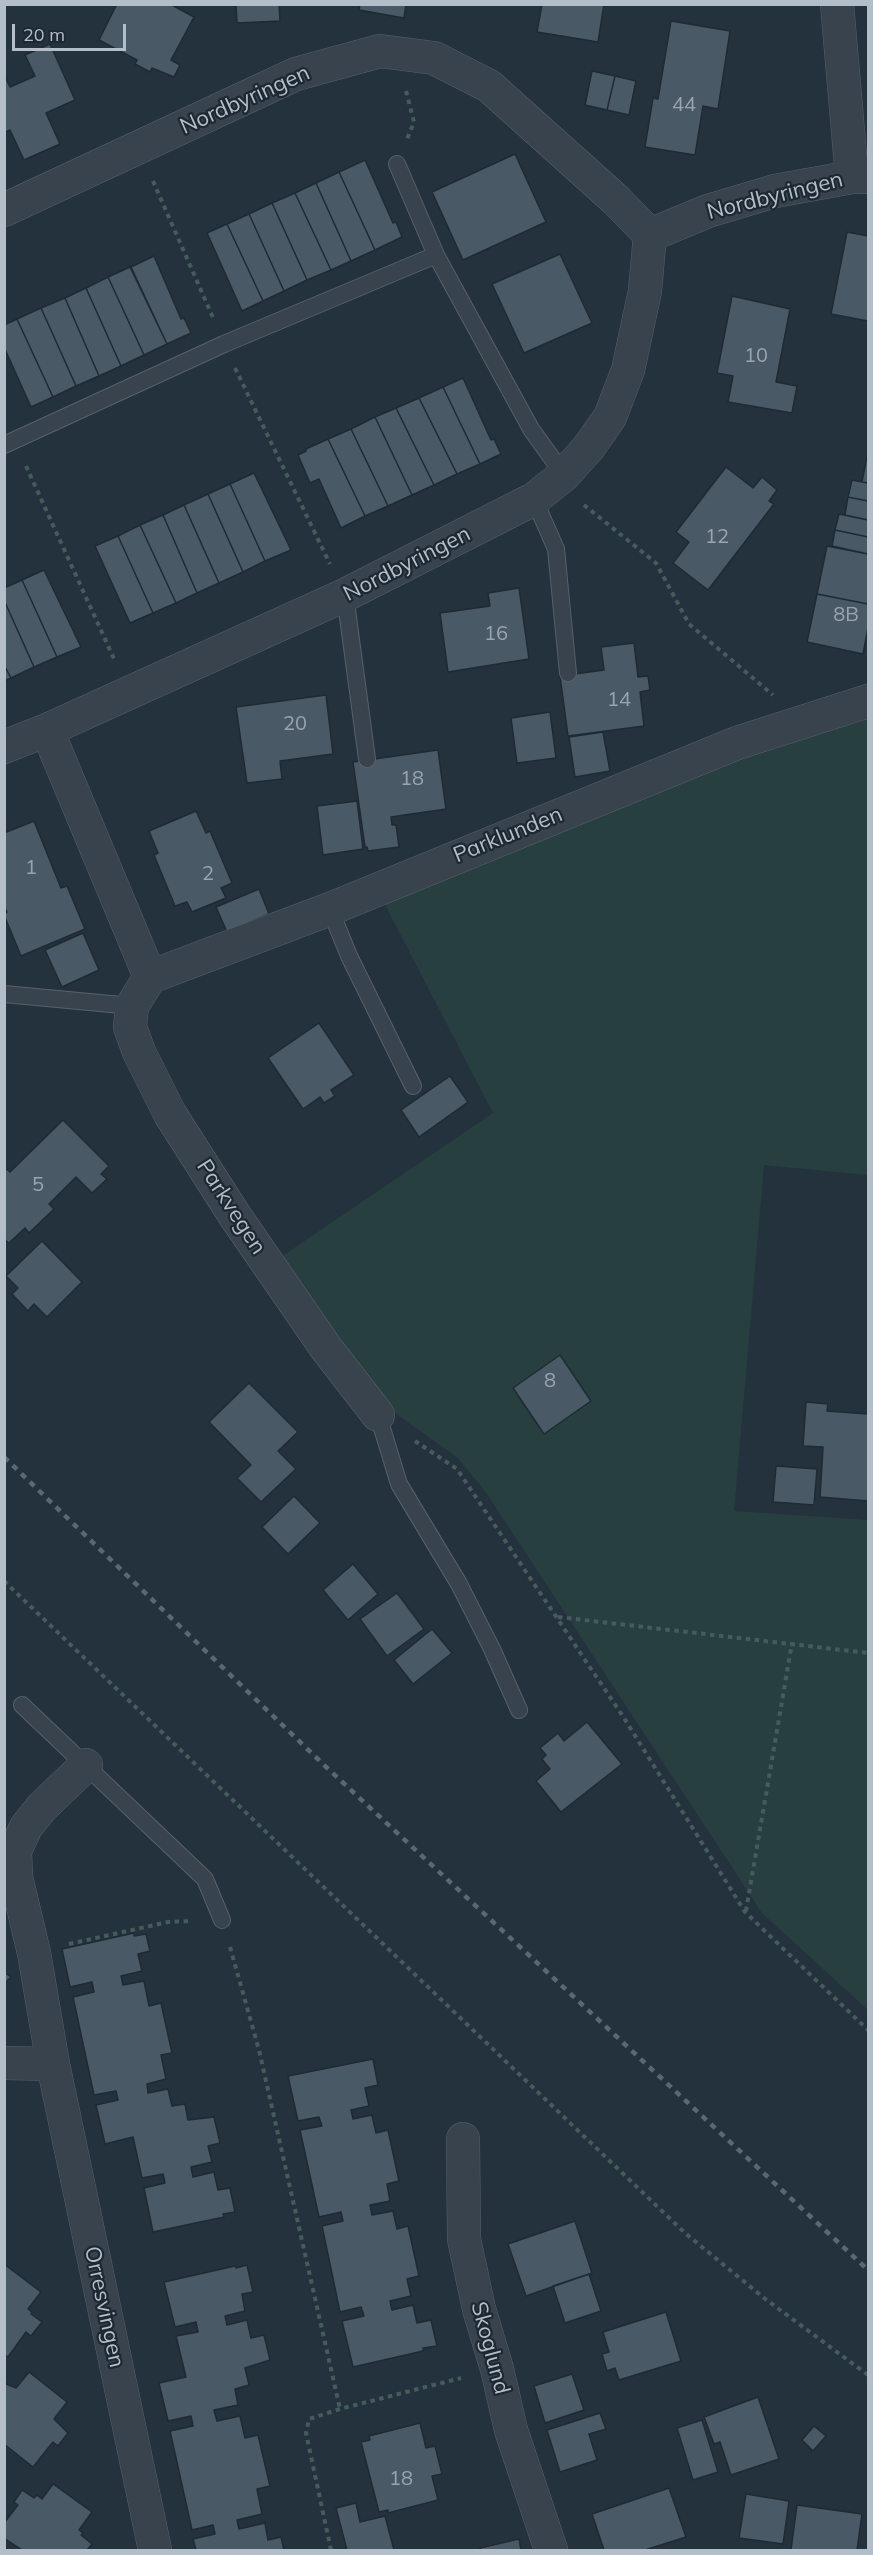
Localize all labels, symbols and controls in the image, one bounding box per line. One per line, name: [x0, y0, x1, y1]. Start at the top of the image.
scale bar: [15, 12, 129, 50]
text: 20 m: [23, 23, 65, 46]
street label: Nordbyringen: [176, 60, 314, 140]
house number: 44: [672, 93, 696, 117]
street label: Nordbyringen: [704, 166, 846, 226]
house number: 10: [744, 344, 768, 368]
street label: Nordbyringen: [339, 521, 475, 607]
house number: 12: [705, 525, 729, 549]
house number: 8B: [833, 603, 859, 627]
house number: 16: [484, 622, 508, 646]
house number: 14: [607, 688, 631, 712]
house number: 20: [283, 712, 307, 736]
house number: 18: [400, 767, 424, 791]
street label: Parklunden: [450, 801, 566, 869]
house number: 1: [25, 856, 37, 880]
house number: 2: [202, 862, 214, 886]
street label: Parkvegen: [191, 1155, 271, 1259]
house number: 5: [32, 1173, 44, 1197]
house number: 8: [544, 1369, 556, 1393]
street label: Orresvingen: [78, 2244, 130, 2370]
street label: Skoglund: [465, 2299, 515, 2397]
house number: 18: [389, 2467, 413, 2491]

